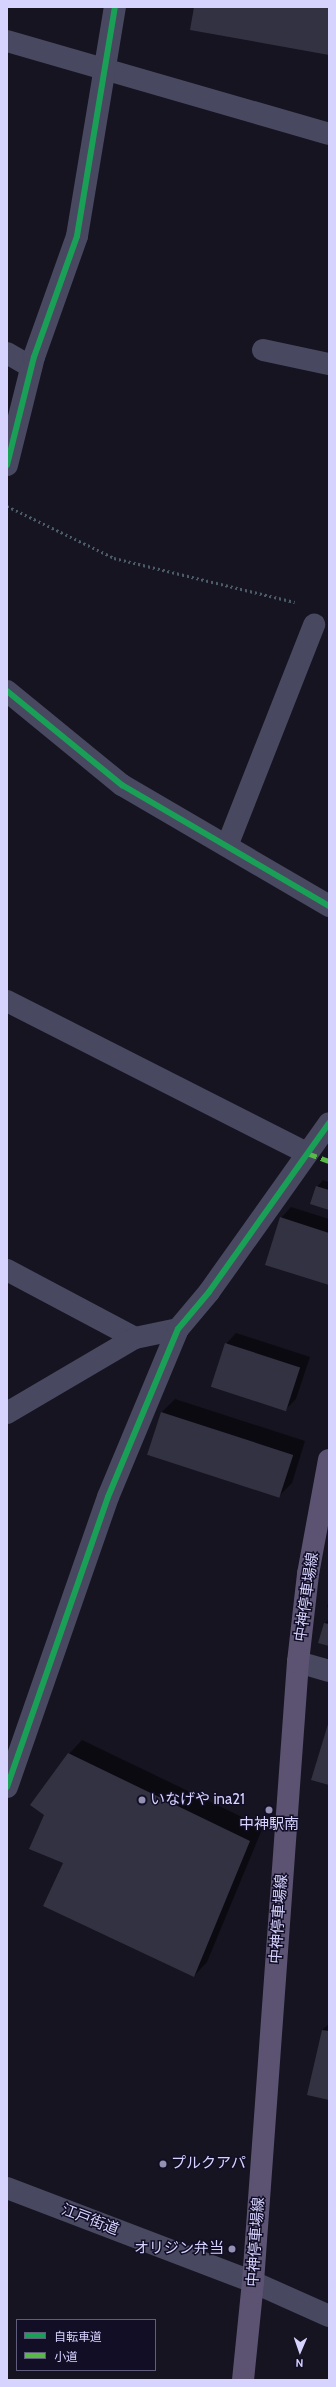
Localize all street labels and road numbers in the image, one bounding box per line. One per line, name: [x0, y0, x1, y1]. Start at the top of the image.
street label: 中神停車場線: [292, 1551, 322, 1643]
street label: 中神停車場線: [267, 1873, 291, 1965]
street label: 中神停車場線: [244, 2196, 268, 2288]
street label: 江戸街道: [59, 2201, 121, 2239]

